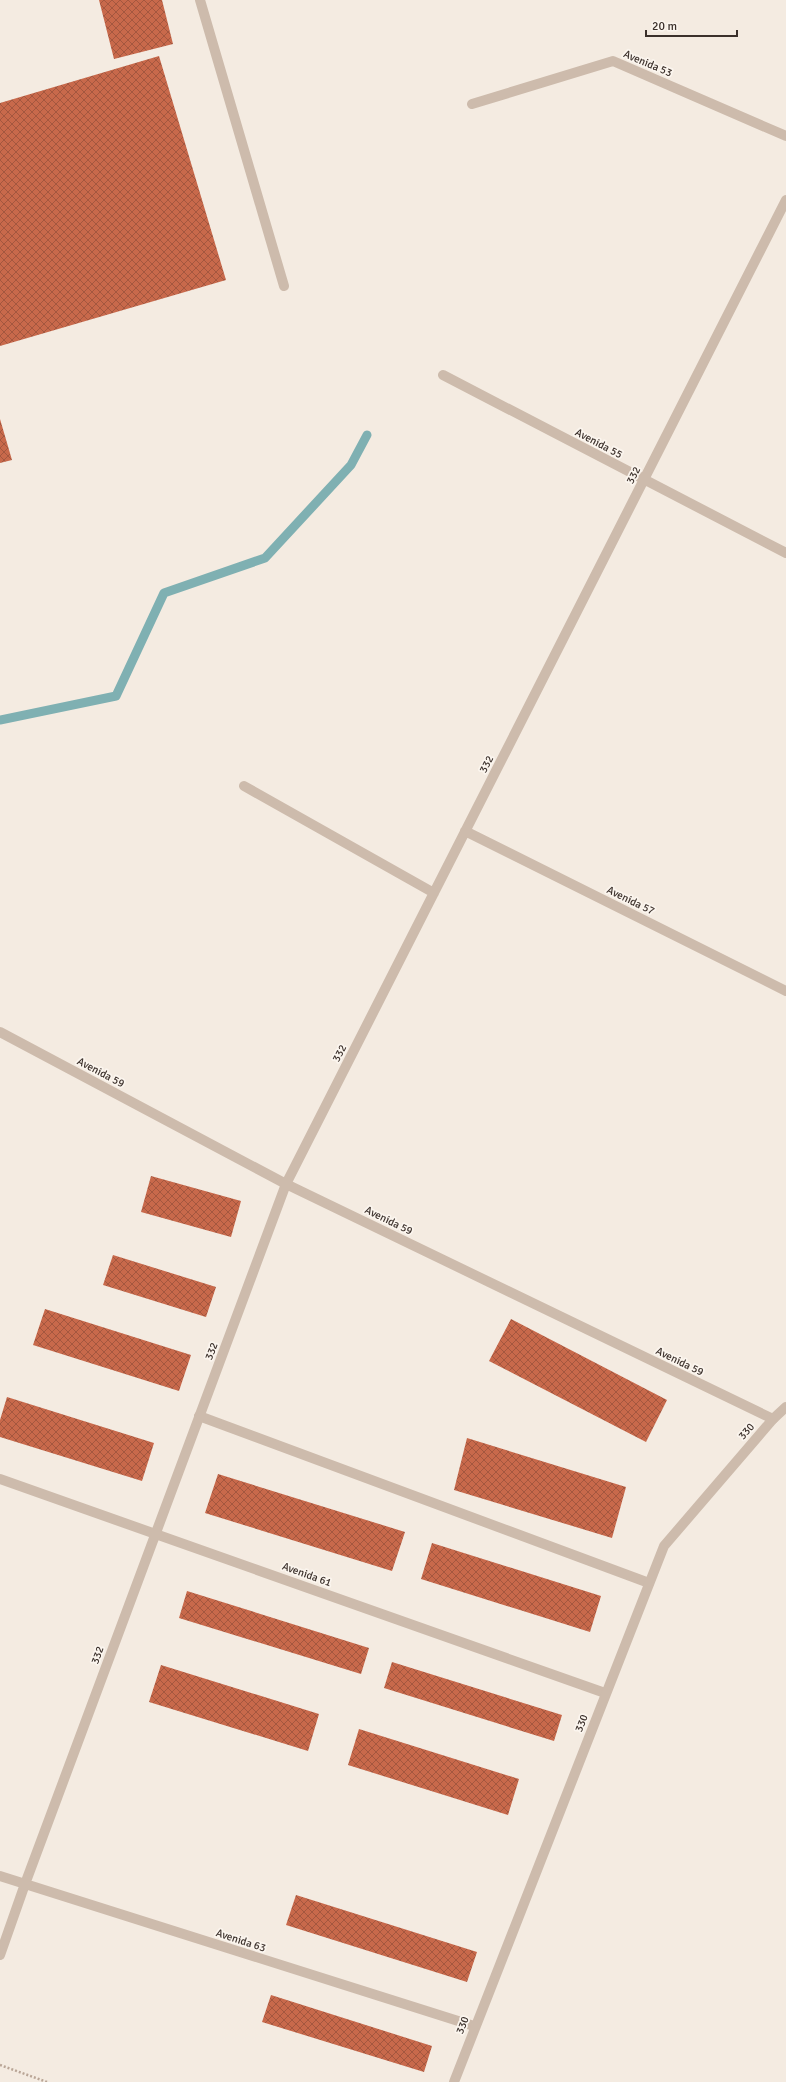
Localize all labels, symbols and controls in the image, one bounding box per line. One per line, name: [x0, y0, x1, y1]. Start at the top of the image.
scale bar: [646, 12, 737, 38]
text: 20 m: [652, 19, 677, 34]
street label: Avenida 53: [622, 47, 674, 80]
street label: Avenida 55: [573, 426, 625, 461]
street label: 332: [624, 464, 643, 486]
street label: 332: [477, 753, 496, 775]
street label: Avenida 57: [605, 883, 657, 918]
street label: 332: [330, 1042, 349, 1064]
street label: Avenida 59: [75, 1055, 127, 1090]
street label: Avenida 59: [363, 1203, 415, 1238]
street label: 332: [202, 1340, 221, 1362]
street label: Avenida 59: [654, 1344, 706, 1379]
street label: 330: [736, 1420, 757, 1442]
street label: Avenida 61: [280, 1560, 333, 1589]
street label: 332: [88, 1645, 107, 1666]
street label: 330: [572, 1712, 591, 1734]
street label: Avenida 63: [214, 1926, 267, 1955]
street label: 330: [453, 2014, 472, 2036]

